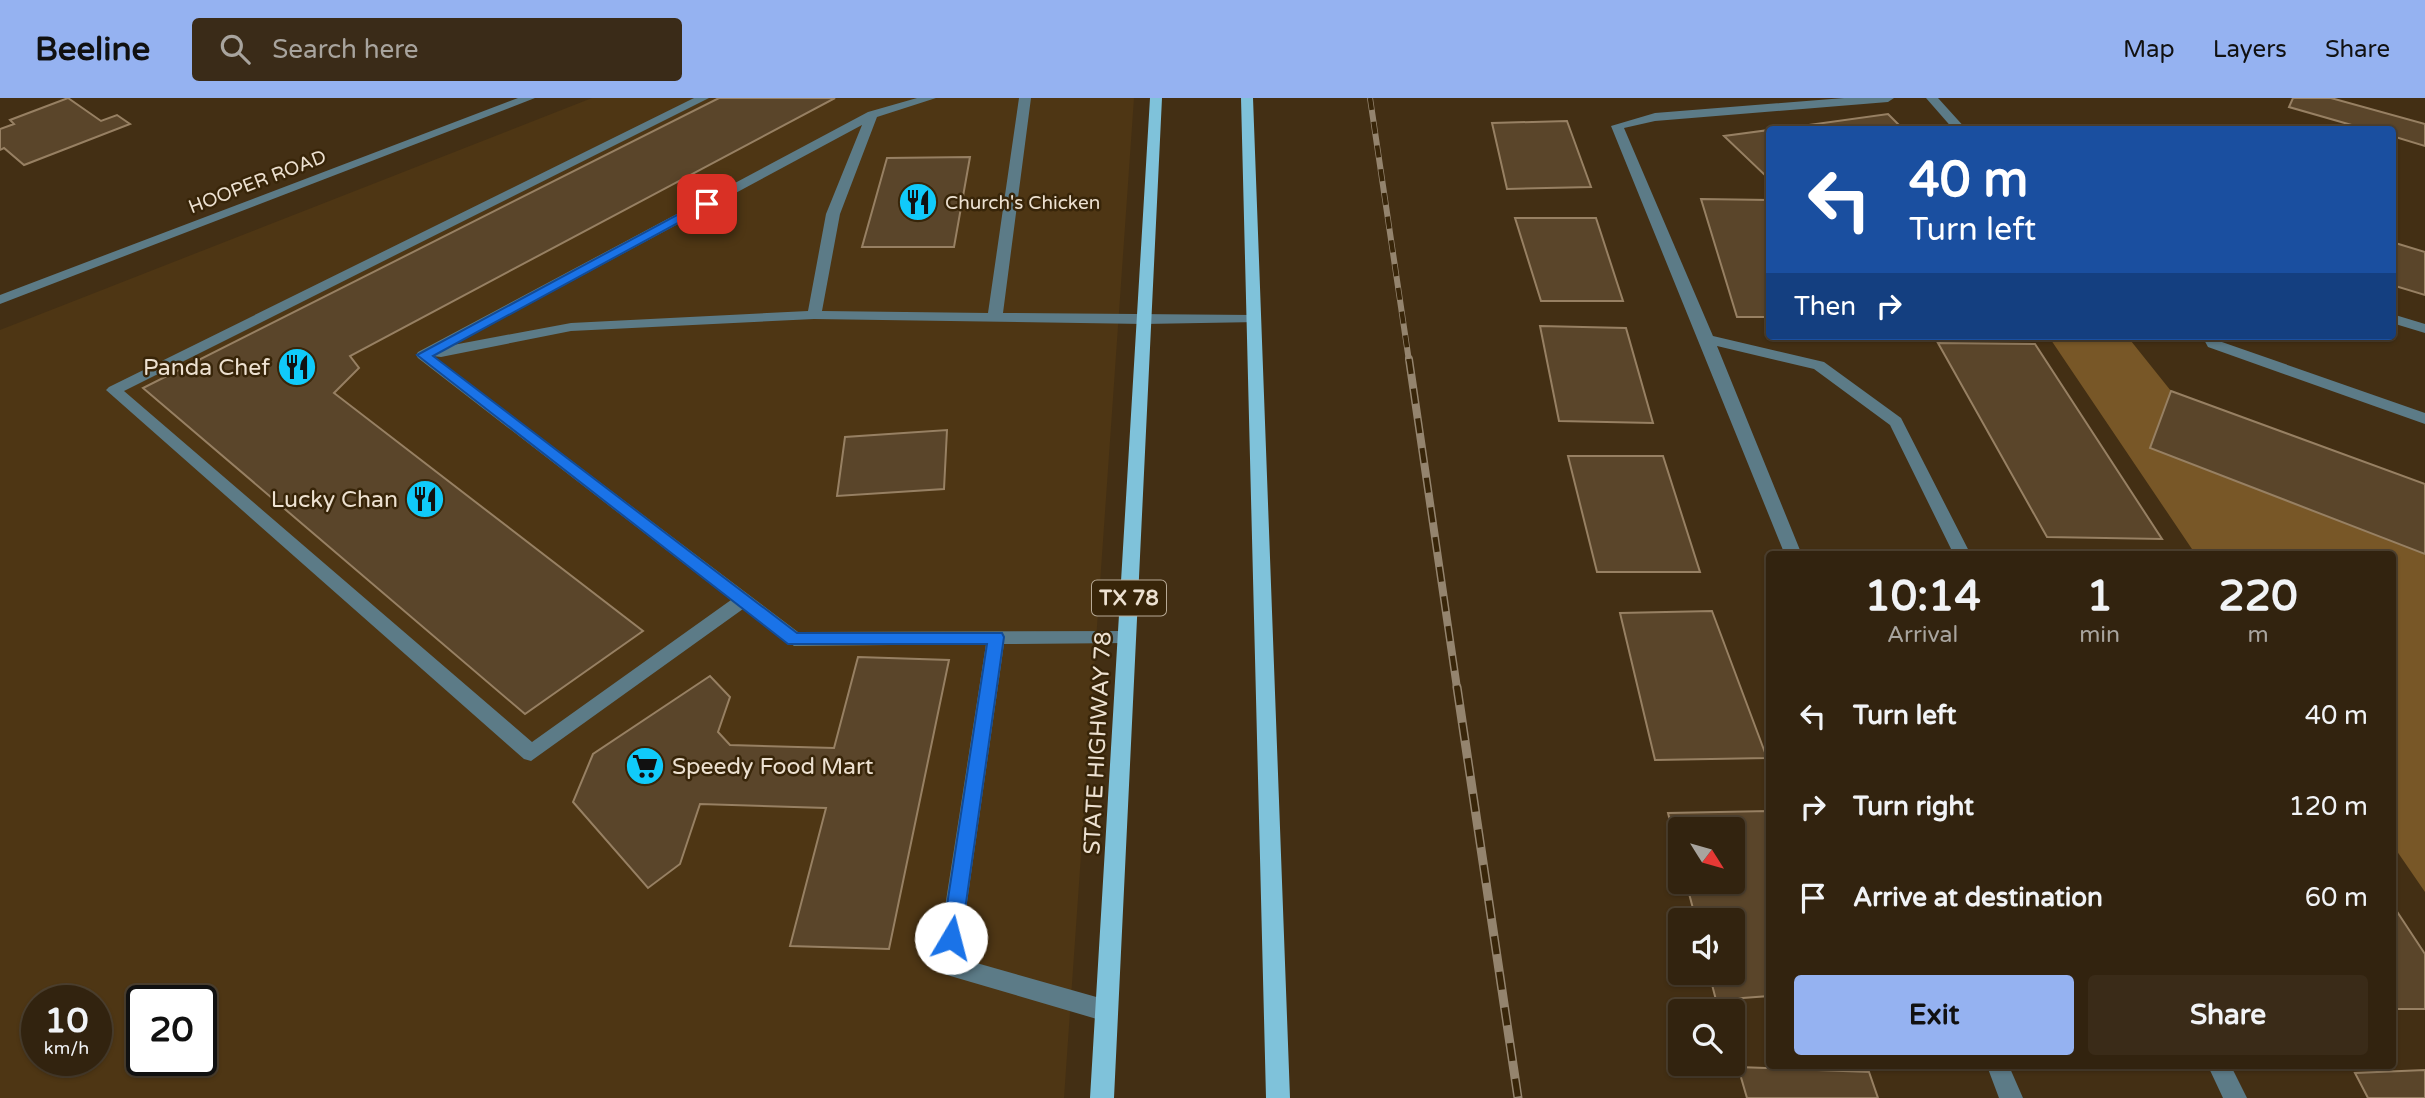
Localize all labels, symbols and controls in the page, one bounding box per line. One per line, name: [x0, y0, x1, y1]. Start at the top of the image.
search box: [192, 18, 682, 81]
text: Beeline: [35, 30, 150, 69]
icon: search: [216, 30, 254, 68]
text: Search here: [272, 34, 418, 65]
text: Map: [2123, 35, 2175, 64]
text: Layers: [2213, 35, 2287, 64]
text: Share: [2325, 35, 2390, 64]
street label: HOOPER ROAD: [185, 146, 329, 218]
text: 40 m: [1909, 151, 2028, 210]
icon: left: [1794, 154, 1885, 245]
pin: [677, 174, 737, 234]
restaurant icon: Church's Chicken: [897, 181, 939, 223]
icon: arrive: [688, 185, 726, 223]
place label: Church's Chicken: [945, 192, 1100, 214]
text: Turn left: [1909, 211, 2036, 249]
icon: right: [1870, 287, 1908, 325]
text: Then: [1794, 291, 1856, 322]
restaurant icon: Panda Chef: [276, 346, 318, 388]
place label: Panda Chef: [143, 354, 270, 382]
restaurant icon: Lucky Chan: [404, 478, 446, 520]
place label: Lucky Chan: [271, 486, 398, 514]
text: 10:14: [1864, 571, 1981, 622]
text: 1: [2086, 571, 2113, 622]
text: 220: [2218, 571, 2298, 622]
road number: TX 78: [1092, 580, 1166, 616]
text: Arrival: [1887, 621, 1958, 649]
text: min: [2079, 621, 2120, 649]
text: m: [2247, 621, 2269, 649]
street label: STATE HIGHWAY 78: [1078, 631, 1118, 855]
icon: left: [1794, 697, 1832, 735]
text: Turn left: [1853, 700, 1956, 731]
text: 40 m: [2305, 700, 2368, 731]
supermarket icon: Speedy Food Mart: [624, 745, 666, 787]
place label: Speedy Food Mart: [672, 753, 874, 781]
icon: right: [1794, 788, 1832, 826]
text: Turn right: [1853, 791, 1974, 822]
text: 120 m: [2288, 791, 2368, 822]
north arrow: [1668, 817, 1745, 894]
map controls: [1668, 817, 1745, 1076]
icon: arrive: [1794, 879, 1832, 917]
text: Arrive at destination: [1853, 882, 2103, 913]
text: 60 m: [2305, 882, 2368, 913]
position arrow: [914, 901, 988, 975]
button: sound: [1668, 908, 1745, 985]
button: Exit: [1794, 975, 2074, 1055]
button: Share: [2088, 975, 2368, 1055]
speed limit sign: 20: [126, 985, 217, 1076]
button: search: [1668, 999, 1745, 1076]
text: 10: [45, 1000, 88, 1042]
text: km/h: [44, 1037, 89, 1059]

